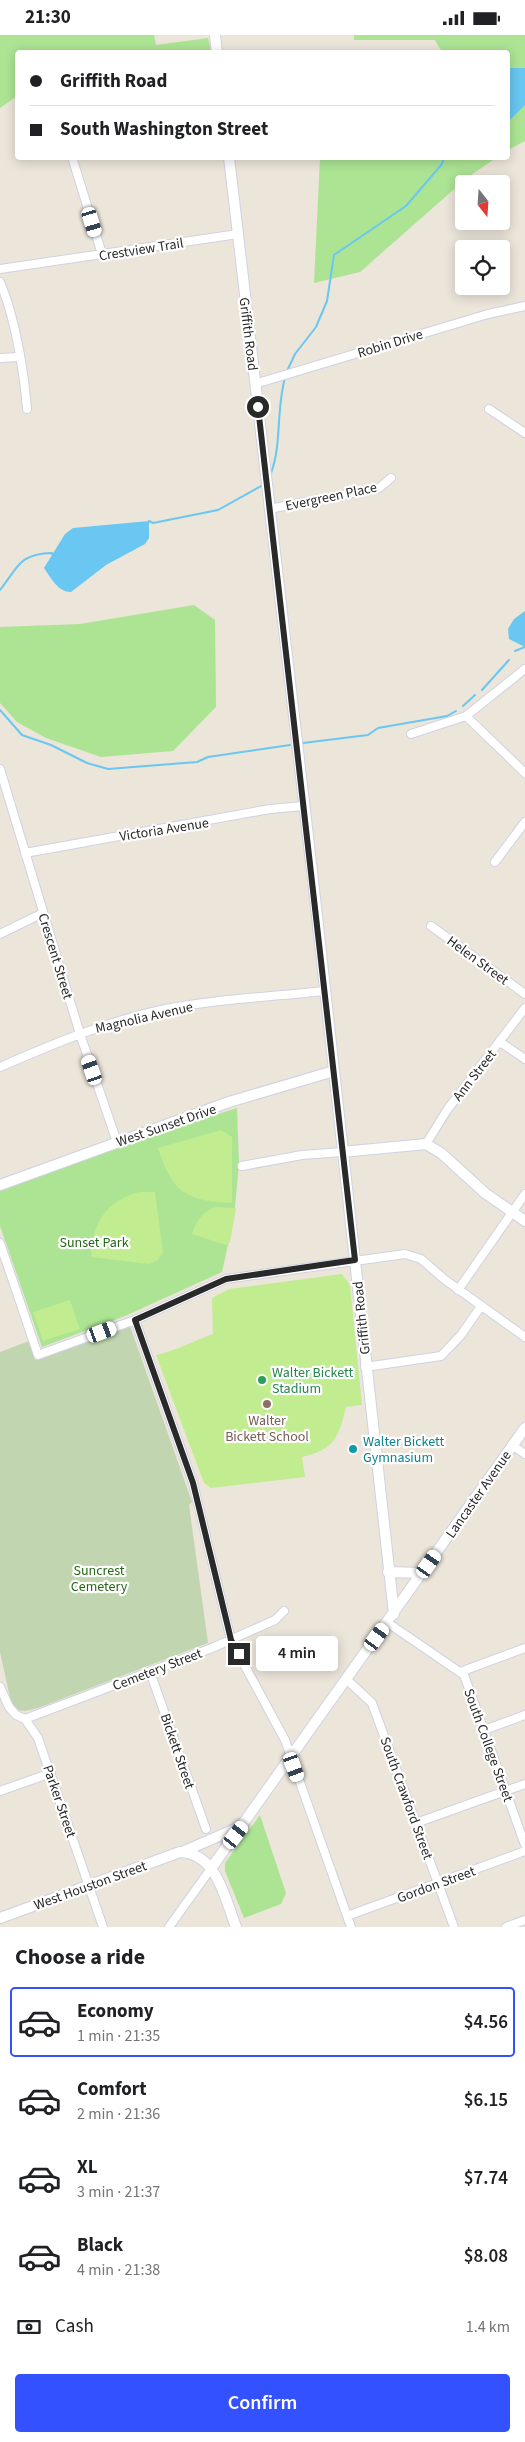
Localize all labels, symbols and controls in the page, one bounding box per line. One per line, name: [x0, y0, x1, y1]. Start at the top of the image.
text: 21:30: [25, 4, 71, 31]
text: Griffith Road: [60, 68, 167, 95]
text: South Washington Street: [60, 116, 268, 143]
north arrow: [455, 175, 510, 230]
map controls: [455, 175, 510, 295]
car: [80, 205, 103, 239]
street label: Crestview Trail: [97, 233, 185, 267]
button: locate: [455, 240, 510, 295]
street label: Griffith Road: [234, 296, 262, 372]
street label: Robin Drive: [355, 325, 425, 363]
route start: [247, 396, 269, 418]
street label: Evergreen Place: [284, 478, 379, 516]
street label: Victoria Avenue: [118, 813, 210, 847]
street label: Crescent Street: [32, 911, 78, 1002]
street label: Helen Street: [442, 932, 513, 990]
street label: Magnolia Avenue: [93, 997, 195, 1039]
street label: Ann Street: [448, 1045, 502, 1106]
car: [80, 1053, 103, 1087]
street label: West Sunset Drive: [114, 1099, 219, 1152]
park label: Sunset Park: [59, 1233, 129, 1253]
street label: Griffith Road: [348, 1280, 376, 1356]
car: [85, 1320, 118, 1344]
place label: Walter Bickett Stadium: [272, 1363, 354, 1399]
marker: Walter Bickett Stadium: [256, 1374, 268, 1386]
marker: Walter Bickett School: [261, 1398, 273, 1410]
place label: Walter Bickett School: [225, 1411, 309, 1447]
place label: Walter Bickett Gymnasium: [363, 1432, 445, 1468]
marker: Walter Bickett Gymnasium: [347, 1443, 359, 1455]
street label: Lancaster Avenue: [441, 1447, 516, 1542]
car: [414, 1547, 443, 1581]
park label: Suncrest Cemetery: [71, 1561, 128, 1597]
car: [362, 1620, 391, 1654]
callout: 4 min: [256, 1637, 339, 1671]
text: 4 min: [278, 1642, 316, 1664]
route end: [228, 1643, 250, 1665]
street label: Cemetery Street: [110, 1644, 205, 1696]
street label: South College Street: [458, 1686, 518, 1805]
street label: Bickett Street: [155, 1711, 199, 1792]
street label: South Crawford Street: [375, 1734, 438, 1863]
car: [281, 1750, 306, 1784]
street label: Parker Street: [37, 1762, 81, 1841]
car: [220, 1819, 251, 1851]
street label: West Houston Street: [31, 1856, 150, 1916]
street label: Gordon Street: [394, 1861, 478, 1908]
text: Choose a ride: [15, 1941, 145, 1973]
text: Economy: [77, 1998, 154, 2025]
icon: car: [17, 2000, 62, 2045]
text: $4.56: [464, 2009, 508, 2036]
text: 1 min · 21:35: [77, 2025, 160, 2047]
text: Comfort: [77, 2076, 147, 2103]
icon: car: [17, 2078, 62, 2123]
text: $6.15: [464, 2087, 508, 2114]
text: 2 min · 21:36: [77, 2103, 160, 2125]
text: XL: [77, 2154, 98, 2181]
icon: car: [17, 2156, 62, 2201]
text: $7.74: [464, 2165, 508, 2192]
text: 3 min · 21:37: [77, 2181, 160, 2203]
text: Black: [77, 2232, 123, 2259]
icon: car: [17, 2234, 62, 2279]
text: $8.08: [464, 2243, 508, 2270]
text: 4 min · 21:38: [77, 2259, 160, 2281]
icon: cash: [15, 2313, 43, 2341]
text: Cash: [55, 2313, 94, 2340]
text: 1.4 km: [466, 2316, 510, 2338]
button: Confirm: [15, 2374, 510, 2432]

